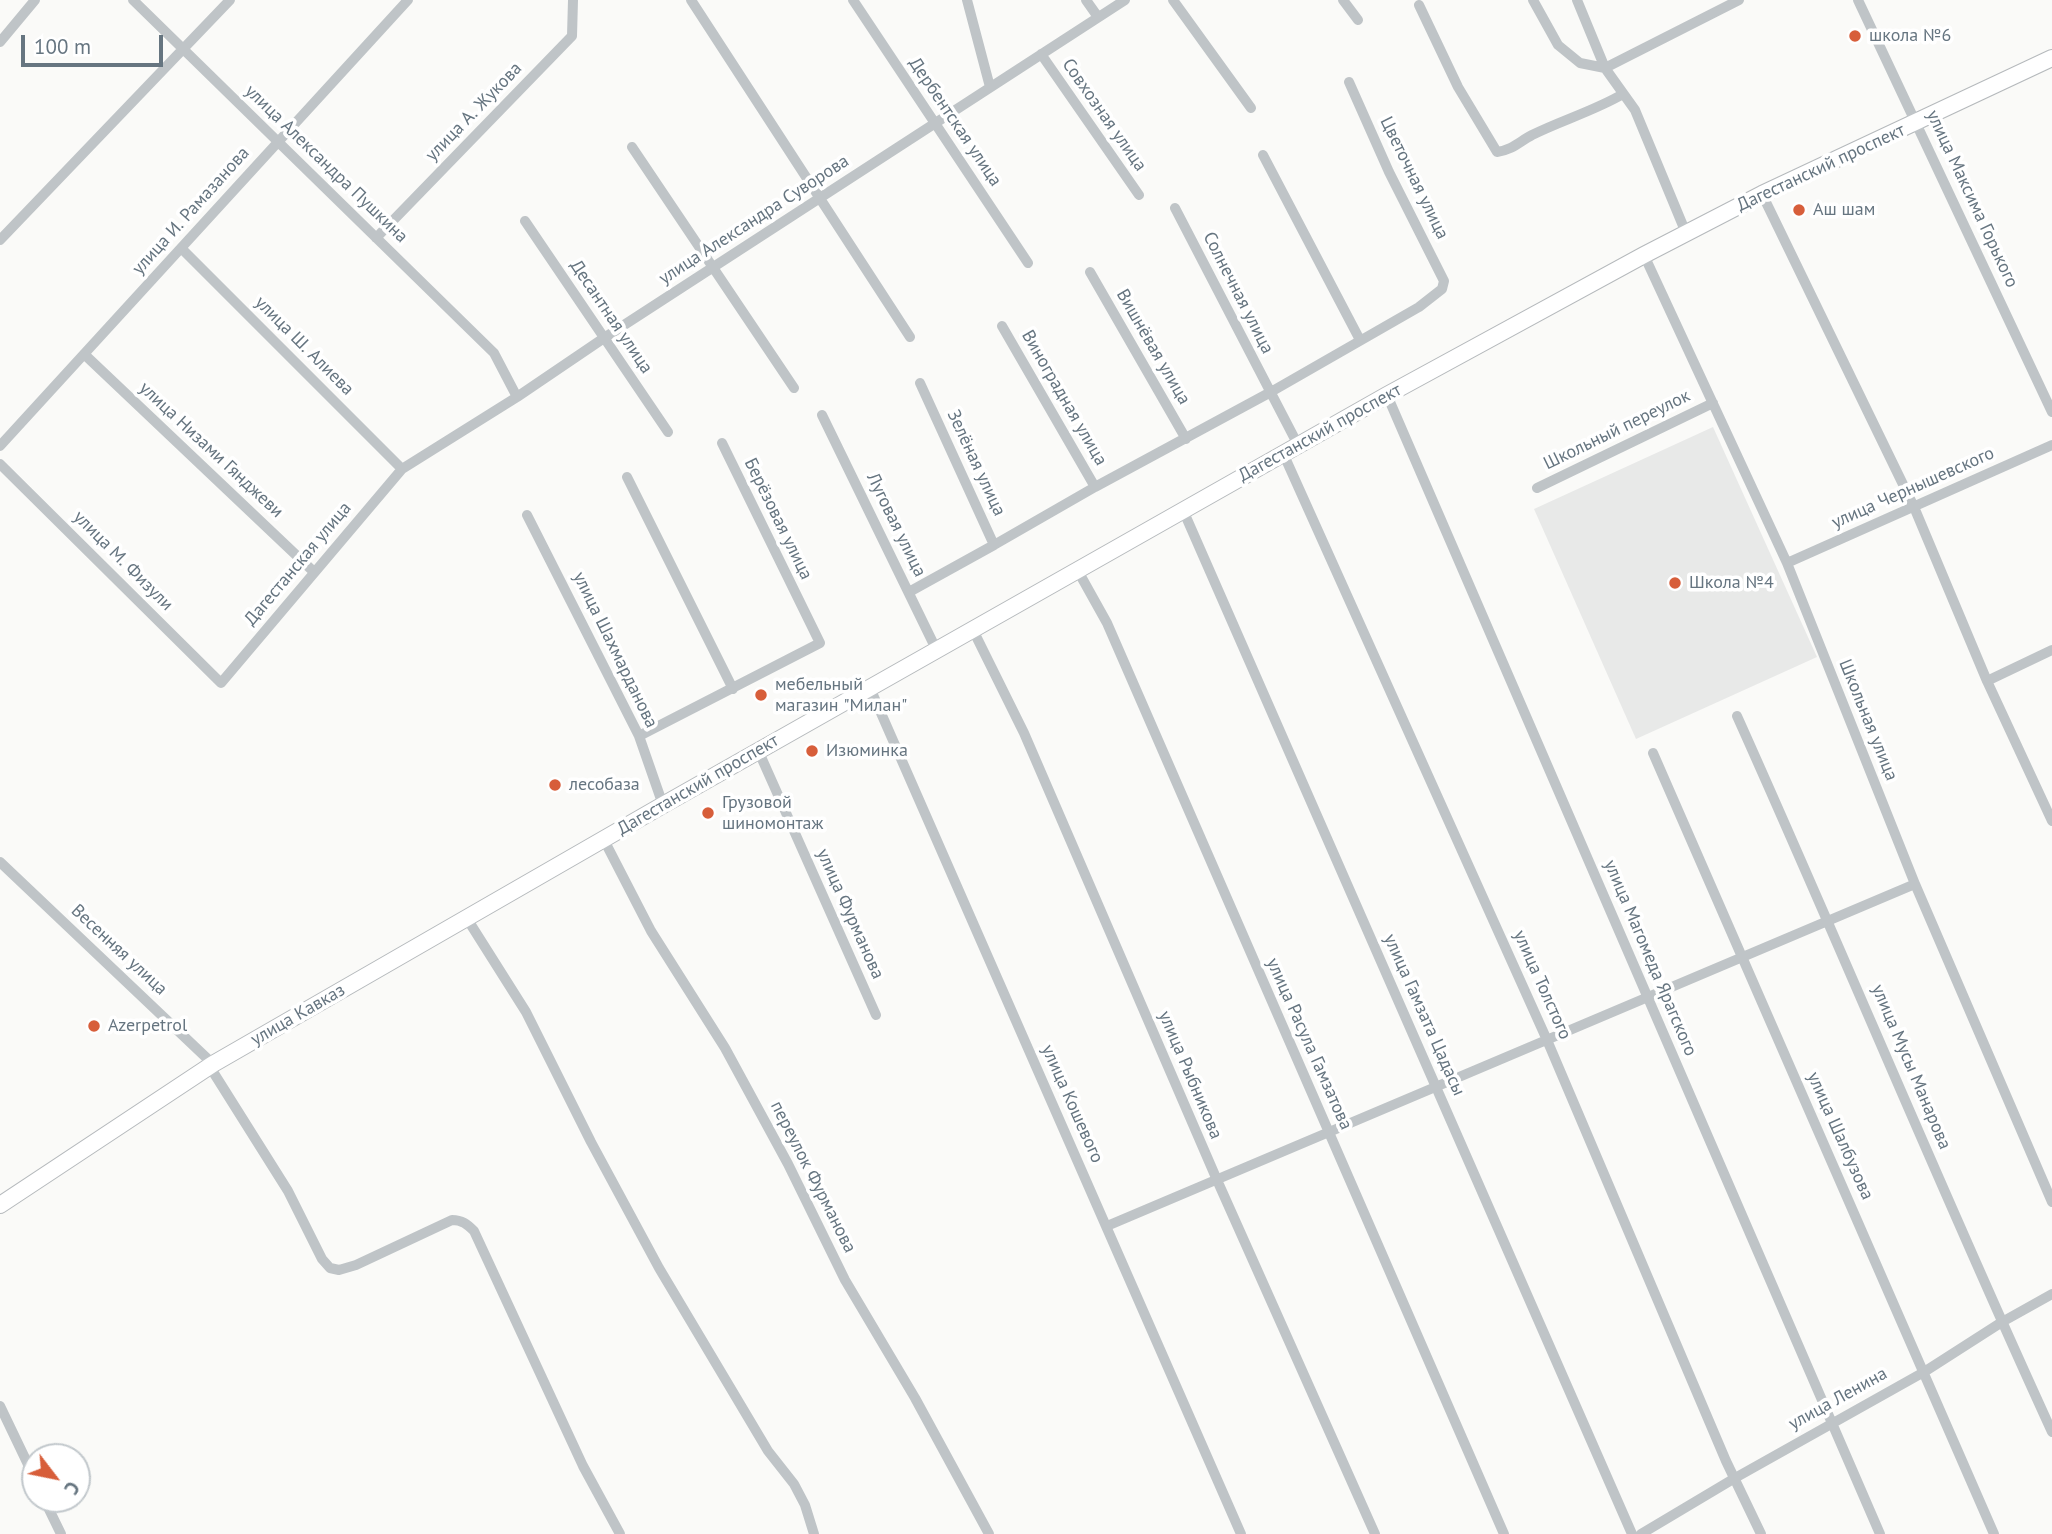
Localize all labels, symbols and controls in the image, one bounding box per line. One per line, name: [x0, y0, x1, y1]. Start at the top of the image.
scale bar: [24, 21, 166, 65]
place label: школа №6: [1869, 25, 1951, 47]
marker: школа №6: [1847, 28, 1863, 44]
text: 100 m: [34, 33, 91, 60]
street label: Дербентская улица: [904, 53, 1006, 191]
street label: Совхозная улица: [1057, 55, 1151, 175]
street label: улица А. Жукова: [421, 58, 527, 166]
street label: улица Александра Пушкина: [240, 80, 412, 248]
street label: улица Максима Горького: [1921, 107, 2023, 291]
street label: Цветочная улица: [1375, 113, 1453, 243]
street label: Дагестанский проспект: [1734, 120, 1908, 216]
street label: улица И. Рамазанова: [128, 143, 254, 279]
street label: улица Александра Суворова: [655, 150, 853, 290]
place label: Аш шам: [1813, 199, 1875, 221]
marker: Аш шам: [1791, 202, 1807, 218]
street label: Солнечная улица: [1198, 229, 1278, 357]
street label: Десантная улица: [565, 256, 657, 378]
street label: Вишнёвая улица: [1111, 286, 1195, 408]
street label: улица Ш. Алиева: [250, 292, 358, 400]
street label: Виноградная улица: [1017, 327, 1111, 469]
street label: улица Низами Гянджеви: [134, 378, 288, 522]
street label: Дагестанский проспект: [1235, 379, 1405, 487]
street label: Школьный переулок: [1540, 385, 1694, 475]
street label: Зелёная улица: [942, 407, 1010, 519]
street label: улица Чернышевского: [1828, 442, 1998, 534]
street label: Берёзовая улица: [739, 455, 817, 583]
street label: Луговая улица: [862, 470, 930, 580]
street label: Дагестанская улица: [240, 498, 356, 630]
street label: улица М. Физули: [69, 507, 177, 615]
street label: улица Шахмарданова: [568, 569, 662, 731]
place label: Школа №4: [1689, 572, 1774, 594]
marker: Школа №4: [1667, 575, 1683, 591]
street label: Школьная улица: [1834, 656, 1902, 784]
place label: мебельный магазин "Милан": [775, 674, 907, 716]
marker: мебельный магазин "Милан": [753, 687, 769, 703]
street label: Дагестанский проспект: [613, 730, 783, 840]
place label: Изюминка: [826, 740, 908, 762]
marker: Изюминка: [804, 743, 820, 759]
place label: лесобаза: [569, 774, 640, 796]
marker: лесобаза: [547, 777, 563, 793]
place label: Грузовой шиномонтаж: [722, 792, 823, 834]
marker: Грузовой шиномонтаж: [700, 805, 716, 821]
street label: улица Фурманова: [812, 846, 888, 982]
street label: улица Магомеда Ярагского: [1599, 857, 1701, 1059]
street label: Весенняя улица: [66, 900, 172, 1000]
street label: улица Толстого: [1508, 927, 1576, 1043]
street label: улица Гамзата Цадасы: [1379, 931, 1469, 1099]
street label: улица Расула Гамзатова: [1261, 955, 1357, 1133]
street label: улица Кавказ: [247, 979, 349, 1051]
street label: улица Мусы Манарова: [1866, 981, 1956, 1153]
street label: улица Рыбникова: [1153, 1008, 1227, 1142]
place label: Azerpetrol: [108, 1015, 187, 1037]
marker: Azerpetrol: [86, 1018, 102, 1034]
street label: улица Кошевого: [1036, 1042, 1108, 1166]
street label: улица Шалбузова: [1802, 1069, 1878, 1203]
street label: переулок Фурманова: [765, 1098, 861, 1256]
street label: улица Ленина: [1785, 1363, 1891, 1435]
north arrow: [21, 1443, 91, 1513]
text: С: [59, 1477, 85, 1499]

